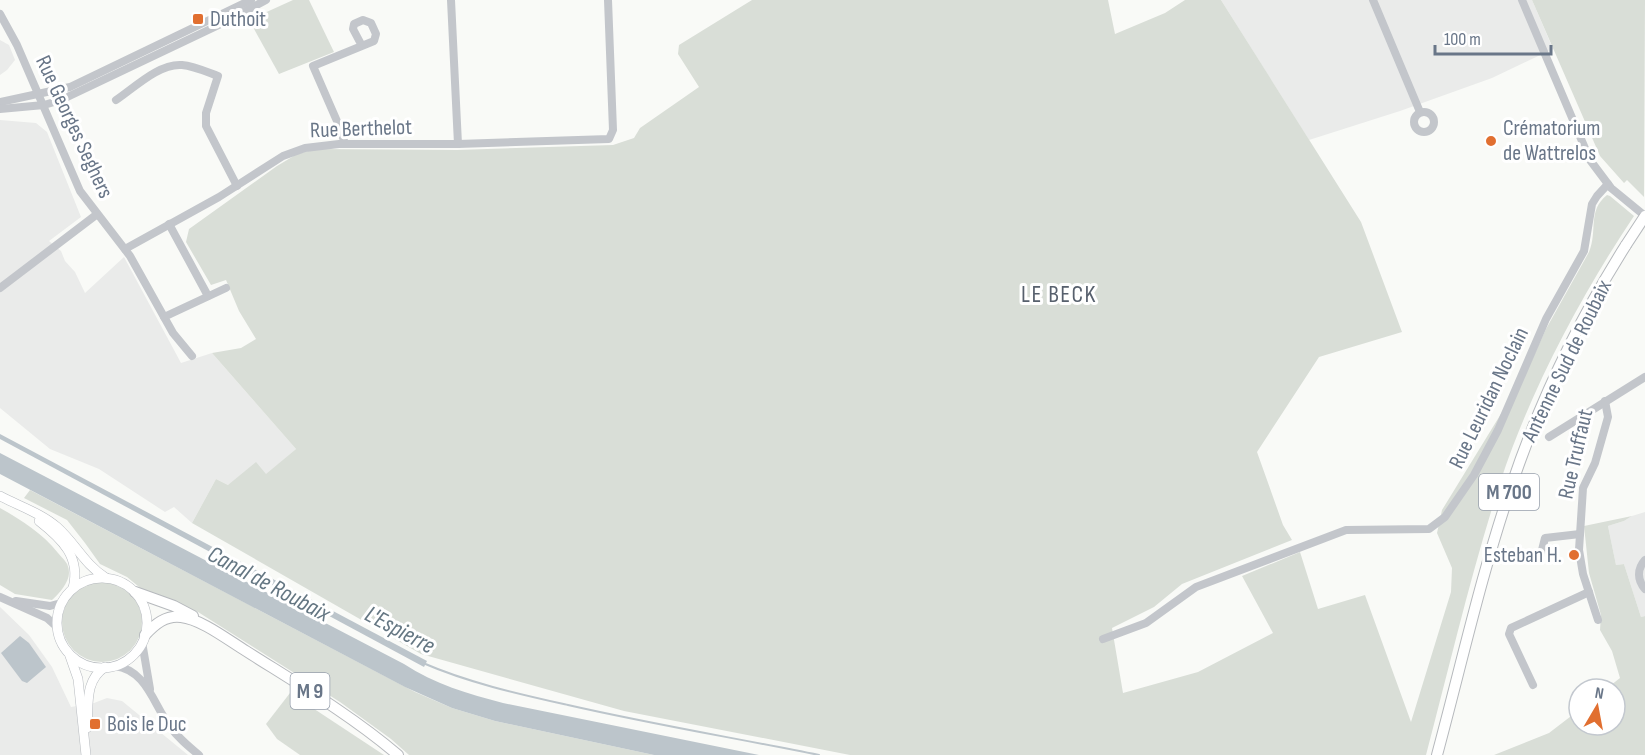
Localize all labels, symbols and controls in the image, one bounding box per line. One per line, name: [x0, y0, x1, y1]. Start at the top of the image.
place label: Duthoit: [210, 6, 266, 33]
marker: Duthoit: [191, 12, 205, 26]
scale bar: [1435, 18, 1550, 56]
text: 100 m: [1444, 29, 1481, 50]
street label: Rue Georges Seghers: [29, 51, 119, 203]
street label: Rue Berthelot: [310, 114, 413, 144]
place label: Crématorium de Wattrelos: [1503, 115, 1600, 167]
marker: Crématorium de Wattrelos: [1484, 134, 1498, 148]
street label: Antenne Sud de Roubaix: [1516, 275, 1618, 447]
district label: LE BECK: [1021, 280, 1097, 309]
street label: Rue Leuridan Noclain: [1443, 323, 1535, 473]
street label: Rue Truffaut: [1553, 406, 1599, 502]
road number: M 700: [1479, 474, 1539, 510]
water label: Canal de Roubaix: [203, 540, 336, 629]
place label: Esteban H.: [1484, 542, 1562, 569]
marker: Esteban H.: [1567, 548, 1581, 562]
water label: L'Espierre: [360, 600, 440, 660]
road number: M 9: [290, 673, 330, 709]
north arrow: [1567, 677, 1627, 737]
text: N: [1593, 684, 1605, 704]
place label: Bois le Duc: [107, 711, 187, 738]
marker: Bois le Duc: [88, 717, 102, 731]

